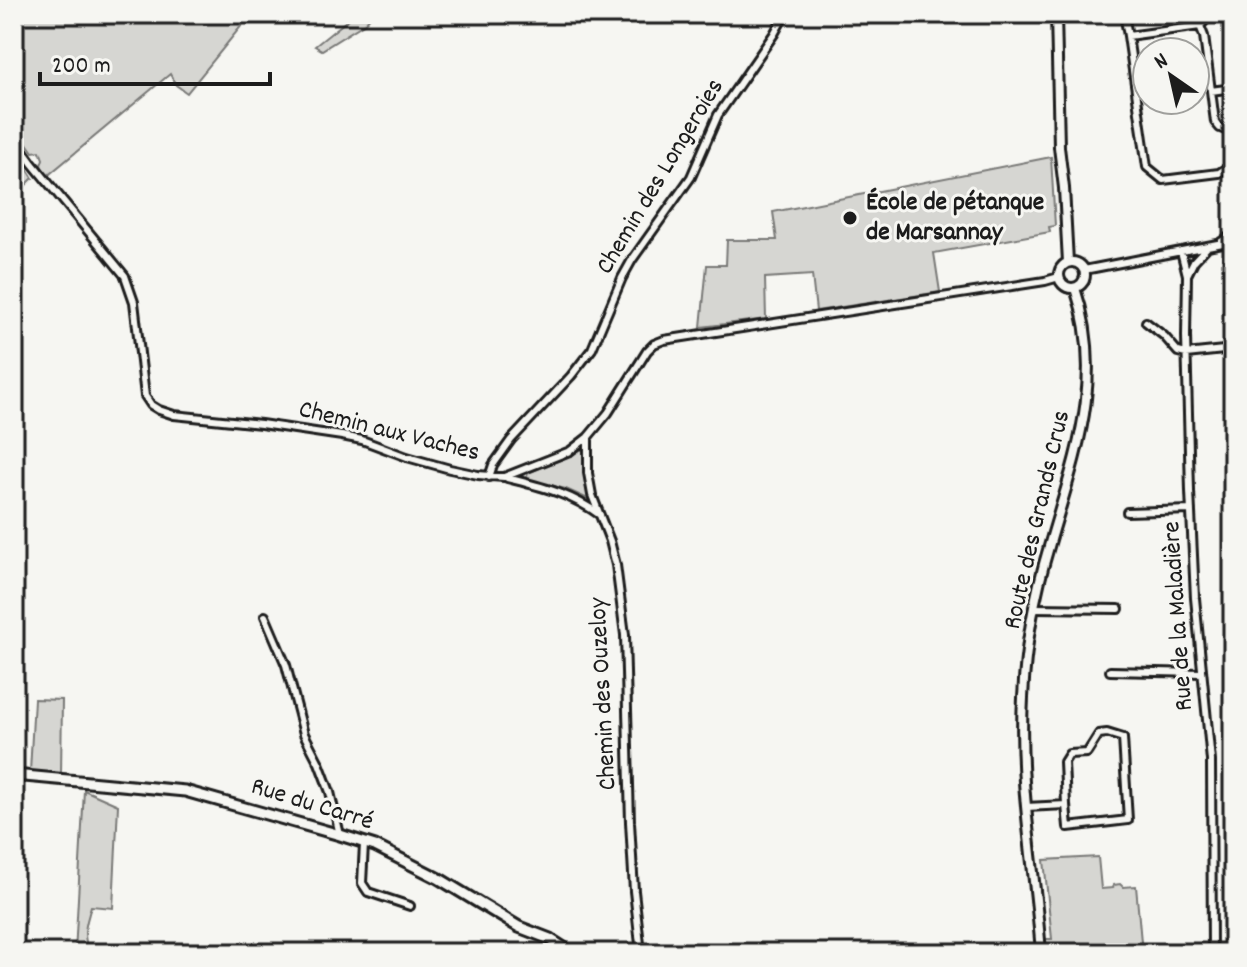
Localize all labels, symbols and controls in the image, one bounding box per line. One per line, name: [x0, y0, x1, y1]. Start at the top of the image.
scale bar: [40, 36, 270, 86]
north arrow: [1131, 36, 1211, 116]
text: N: [1149, 46, 1175, 78]
text: 200 m: [52, 50, 111, 84]
street label: Chemin des Longeroies: [588, 72, 734, 282]
place label: École de pétanque de Marsannay: [866, 185, 1044, 252]
marker: École de pétanque de Marsannay: [841, 209, 859, 227]
street label: Chemin aux Vaches: [295, 392, 483, 472]
street label: Route des Grands Crus: [995, 407, 1081, 633]
street label: Rue de la Maladière: [1154, 520, 1204, 712]
street label: Chemin des Ouzeloy: [580, 596, 628, 791]
street label: Rue du Carré: [246, 769, 378, 841]

